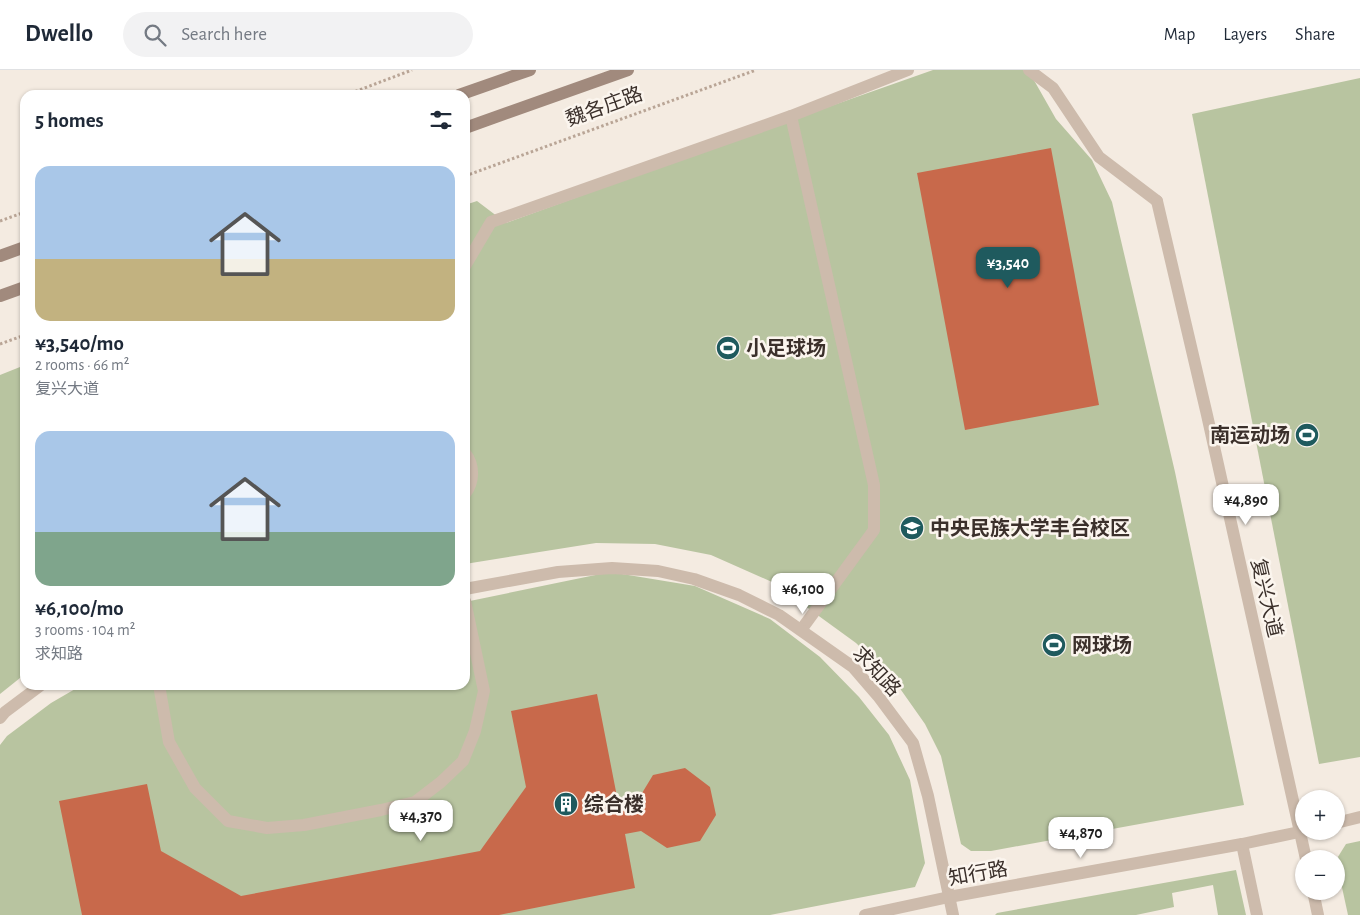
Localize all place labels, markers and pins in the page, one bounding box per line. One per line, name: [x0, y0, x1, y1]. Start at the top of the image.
pin: ¥3,540: [967, 246, 1049, 289]
sports icon: 小足球场: [715, 335, 741, 361]
place label: 小足球场: [746, 338, 826, 359]
sports icon: 南运动场: [1294, 422, 1320, 448]
place label: 南运动场: [1210, 425, 1290, 446]
pin: ¥4,890: [1205, 484, 1287, 526]
school or university icon: 中央民族大学丰台校区: [899, 515, 925, 541]
place label: 中央民族大学丰台校区: [930, 517, 1130, 539]
pin: ¥6,100: [762, 572, 844, 615]
sports icon: 网球场: [1041, 632, 1067, 658]
place label: 网球场: [1072, 635, 1132, 656]
building icon: 综合楼: [553, 791, 579, 817]
place label: 综合楼: [584, 793, 644, 815]
pin: ¥4,370: [380, 800, 462, 842]
pin: ¥4,870: [1040, 816, 1122, 859]

